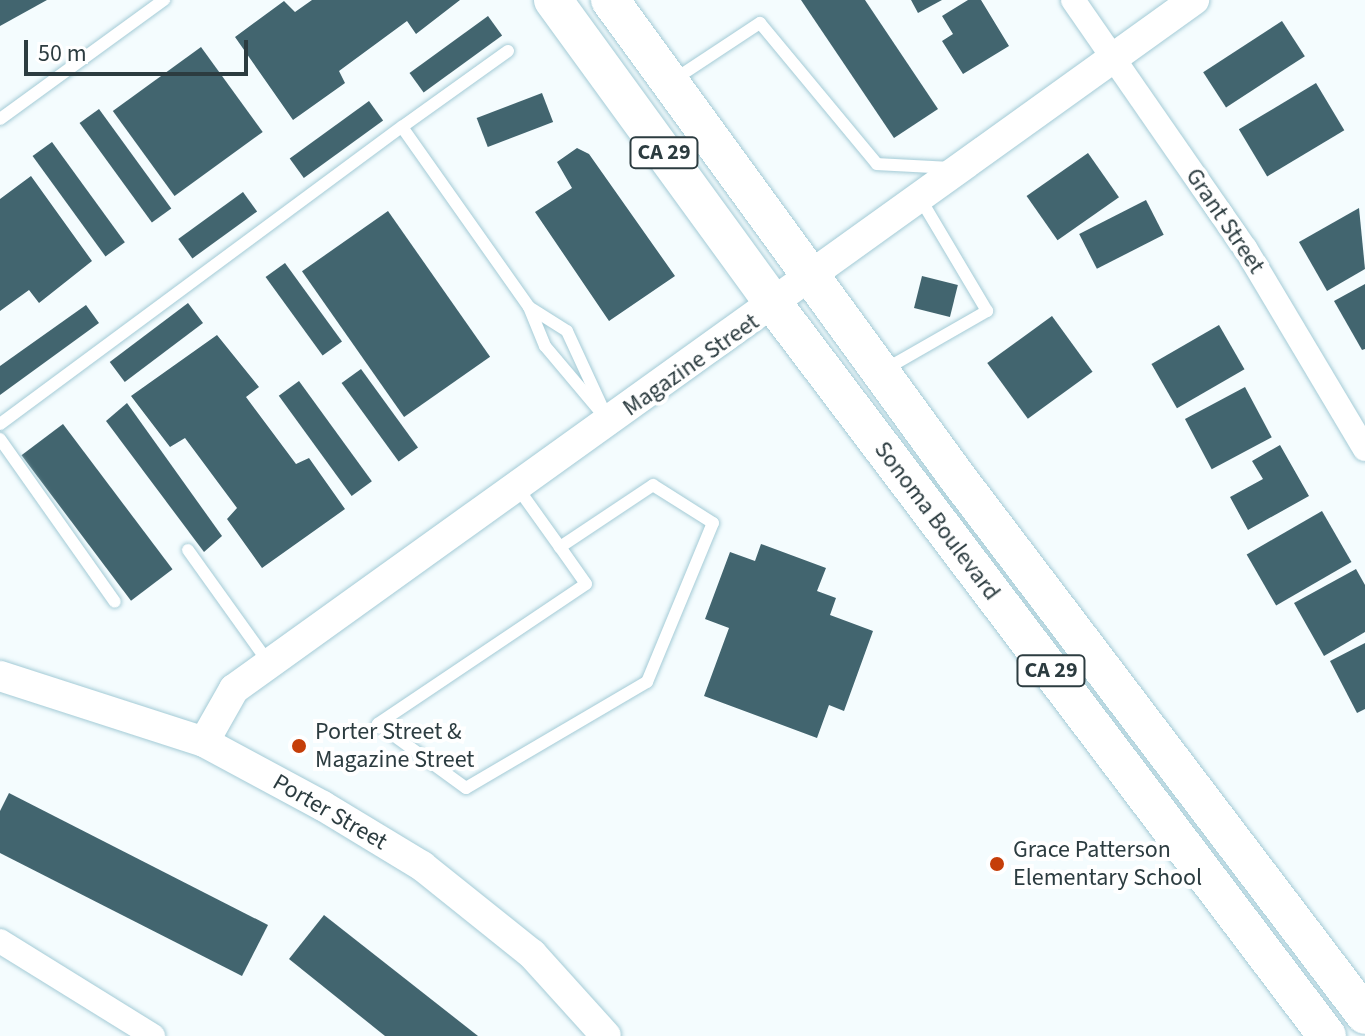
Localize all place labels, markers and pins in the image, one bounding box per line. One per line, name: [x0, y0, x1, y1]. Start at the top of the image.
place label: Porter Street & Magazine Street: [315, 718, 474, 774]
marker: Porter Street & Magazine Street: [290, 737, 308, 755]
place label: Grace Patterson Elementary School: [1013, 836, 1202, 892]
marker: Grace Patterson Elementary School: [988, 855, 1006, 873]

